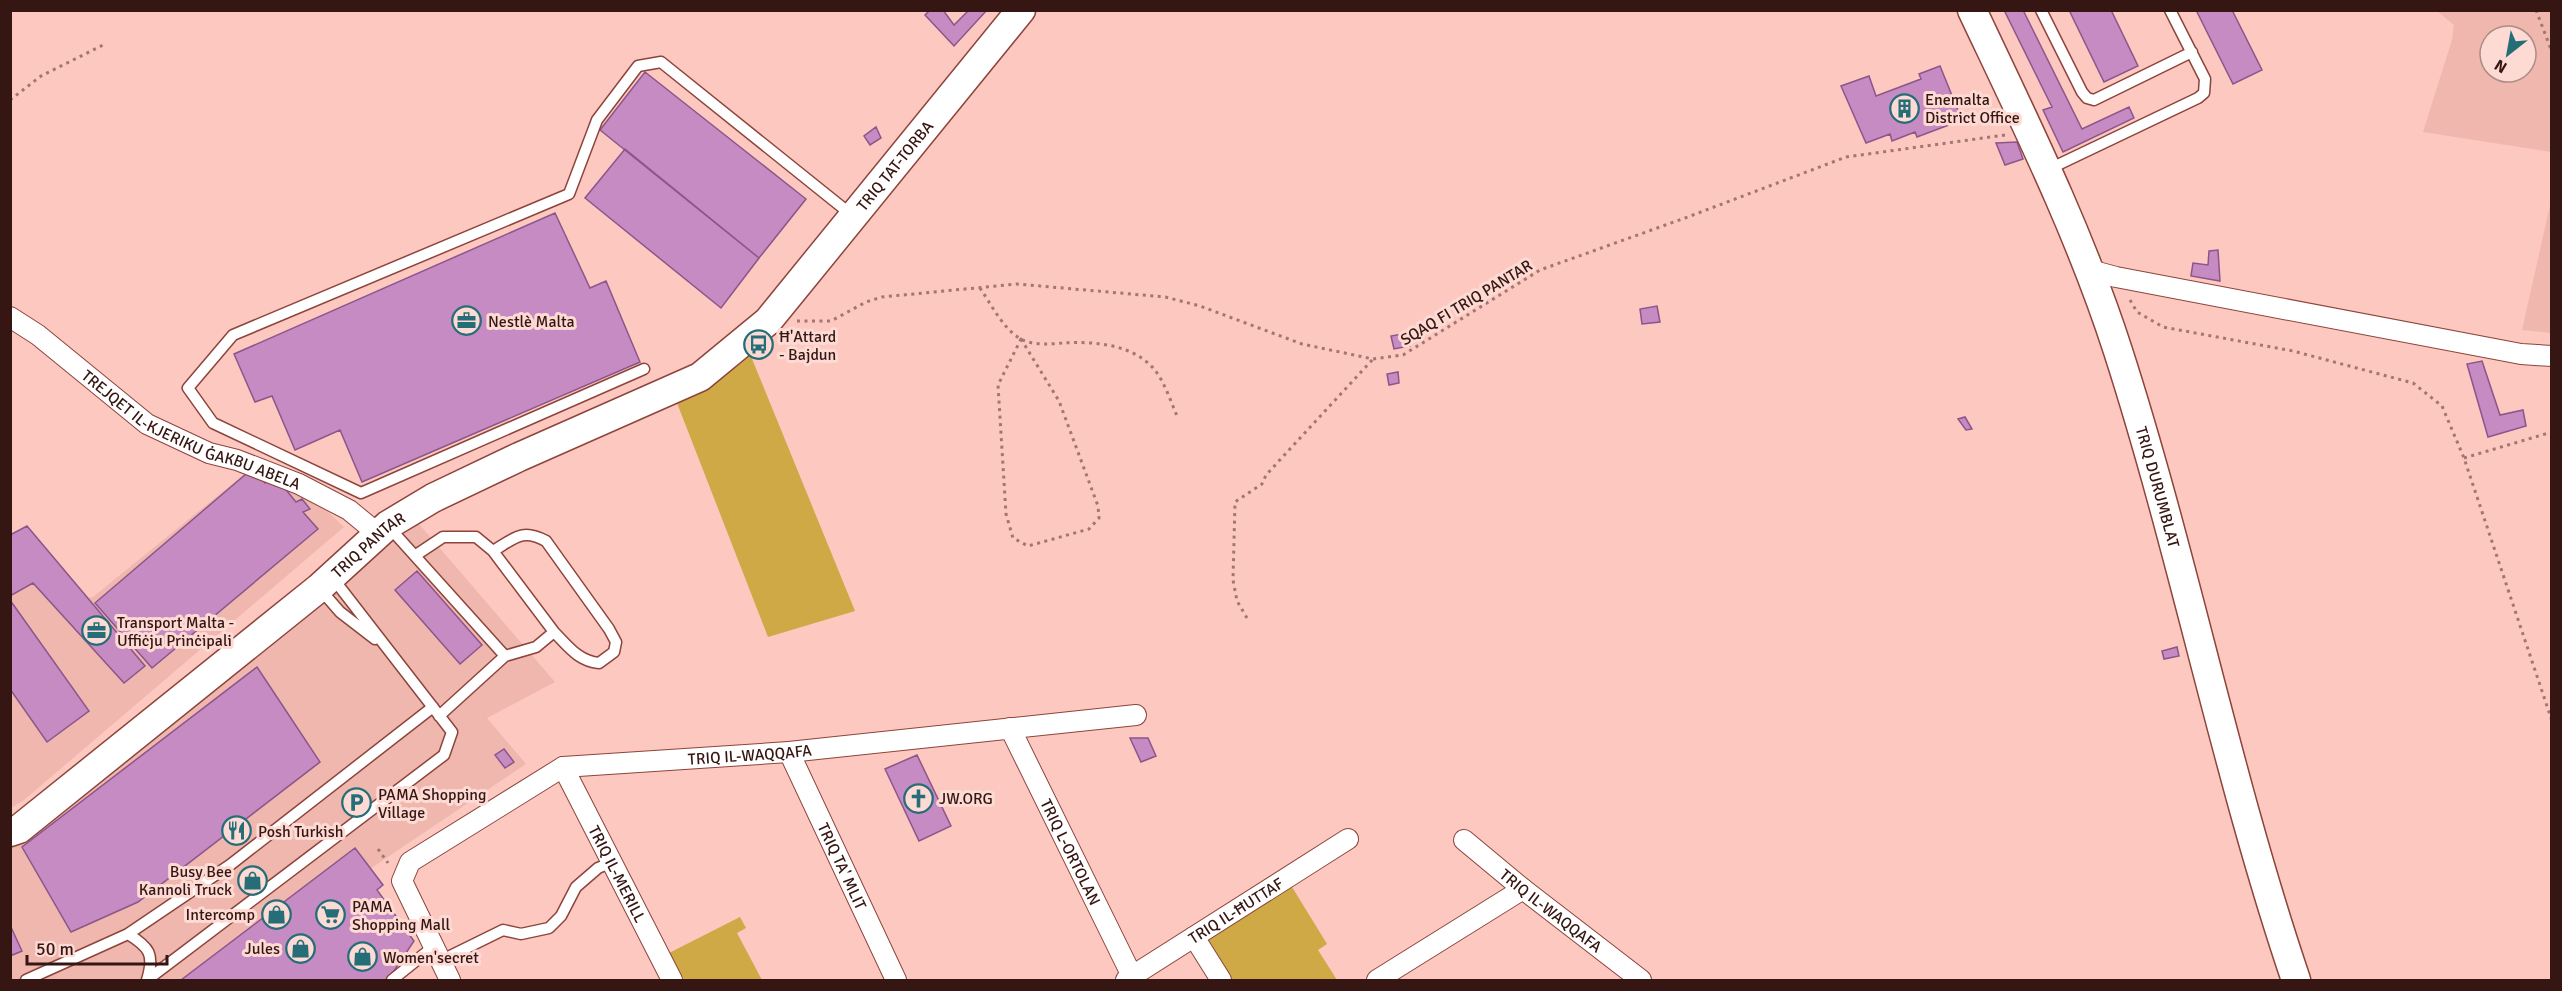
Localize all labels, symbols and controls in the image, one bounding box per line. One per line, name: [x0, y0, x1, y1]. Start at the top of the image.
north arrow: [2478, 24, 2538, 84]
text: N: [2491, 55, 2511, 77]
place label: Enemalta District Office: [1925, 90, 2020, 128]
building icon: Enemalta District Office: [1888, 92, 1920, 124]
street label: TRIQ TAT-TORBA: [853, 117, 938, 215]
street label: SQAQ FI TRIQ PANTAR: [1397, 255, 1536, 350]
office icon: Nestlè Malta: [451, 305, 483, 337]
place label: Nestlè Malta: [488, 312, 575, 332]
place label: Ħ'Attard - Bajdun: [779, 327, 836, 365]
bus stop icon: Ħ'Attard - Bajdun: [742, 329, 774, 361]
street label: TREJQET IL-KJERIKU ĠAKBU ABELA: [77, 366, 304, 495]
street label: TRIQ DURUMBLAT: [2131, 424, 2183, 550]
street label: TRIQ PANTAR: [328, 508, 409, 583]
place label: Transport Malta - Uffiċju Prinċipali: [117, 613, 234, 651]
office icon: Transport Malta - Uffiċju Prinċipali: [80, 615, 112, 647]
street label: TRIQ IL-WAQQAFA: [687, 741, 813, 770]
church icon: JW.ORG: [902, 782, 934, 814]
place label: PAMA Shopping Village: [378, 785, 487, 823]
parking icon: PAMA Shopping Village: [341, 787, 373, 819]
place label: JW.ORG: [939, 789, 993, 809]
street label: TRIQ L-ORTOLAN: [1035, 796, 1105, 909]
restaurant icon: Posh Turkish: [221, 815, 253, 847]
street label: TRIQ TA' MLIT: [813, 820, 871, 913]
place label: Posh Turkish: [258, 822, 343, 842]
street label: TRIQ IL-MERILL: [584, 822, 650, 926]
place label: Busy Bee Kannoli Truck: [139, 862, 232, 900]
shop icon: Busy Bee Kannoli Truck: [237, 864, 269, 896]
street label: TRIQ IL-WAQQAFA: [1495, 865, 1606, 957]
street label: TRIQ IL-ĦUTTAF: [1185, 874, 1288, 949]
place label: PAMA Shopping Mall: [352, 897, 450, 935]
shop icon: Intercomp: [260, 898, 292, 930]
supermarket icon: PAMA Shopping Mall: [315, 899, 347, 931]
place label: Intercomp: [186, 905, 255, 925]
scale bar: [27, 928, 166, 966]
shop icon: Jules: [285, 932, 317, 964]
text: 50 m: [36, 938, 74, 960]
place label: Jules: [245, 939, 280, 959]
shop icon: Women'secret: [346, 941, 378, 973]
place label: Women'secret: [383, 948, 479, 968]

